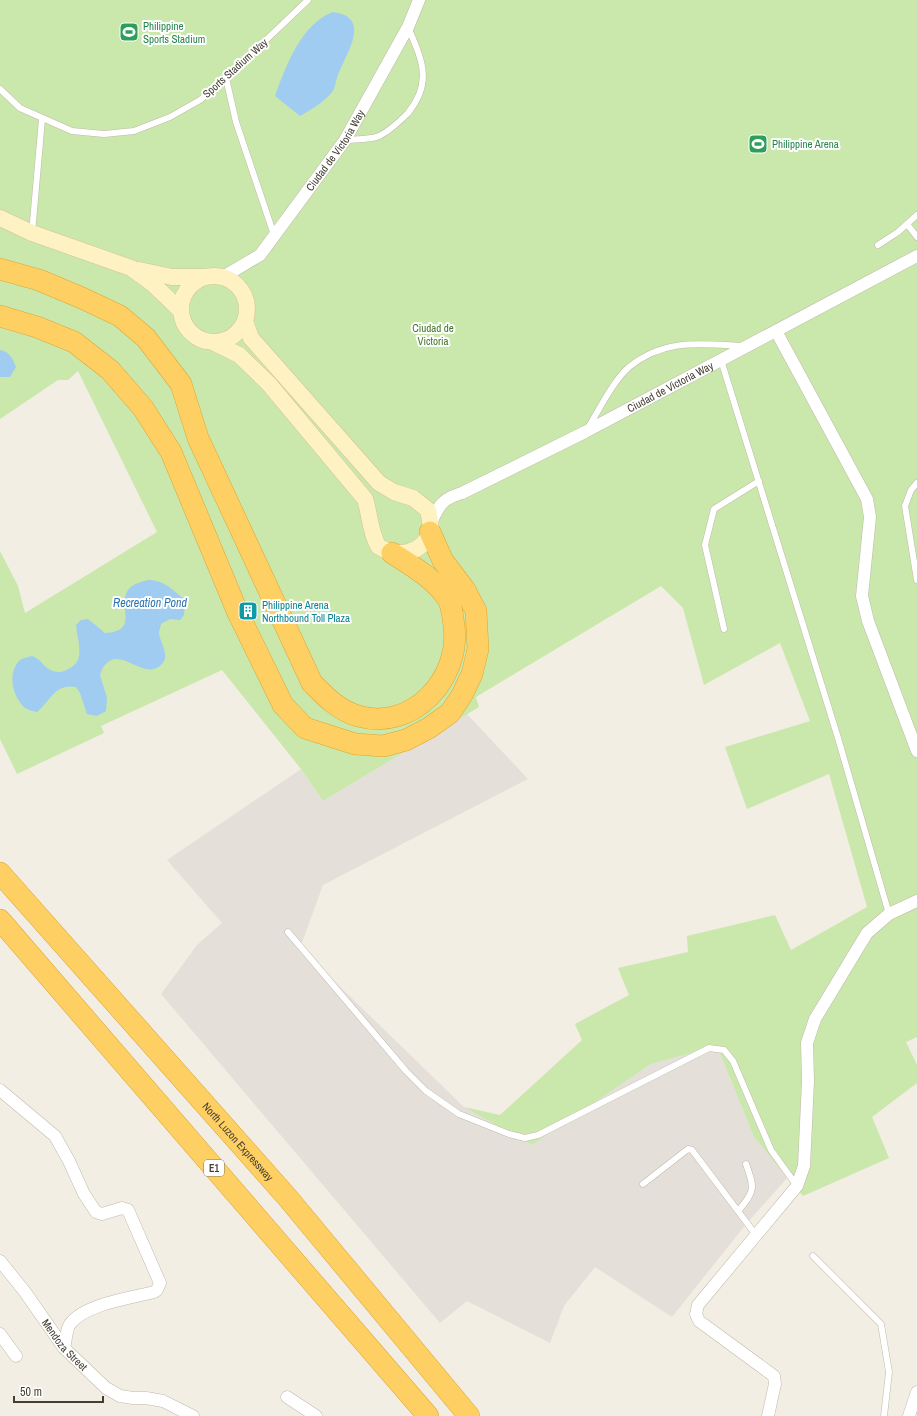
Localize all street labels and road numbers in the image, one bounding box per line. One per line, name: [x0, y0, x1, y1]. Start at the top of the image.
street label: Sports Stadium Way: [200, 35, 271, 101]
street label: Ciudad de Victoria Way: [303, 107, 368, 194]
street label: Ciudad de Victoria Way: [625, 358, 716, 415]
street label: North Luzon Expressway: [199, 1099, 277, 1184]
road number: E1: [204, 1160, 224, 1176]
street label: Mendoza Street: [39, 1316, 91, 1374]

